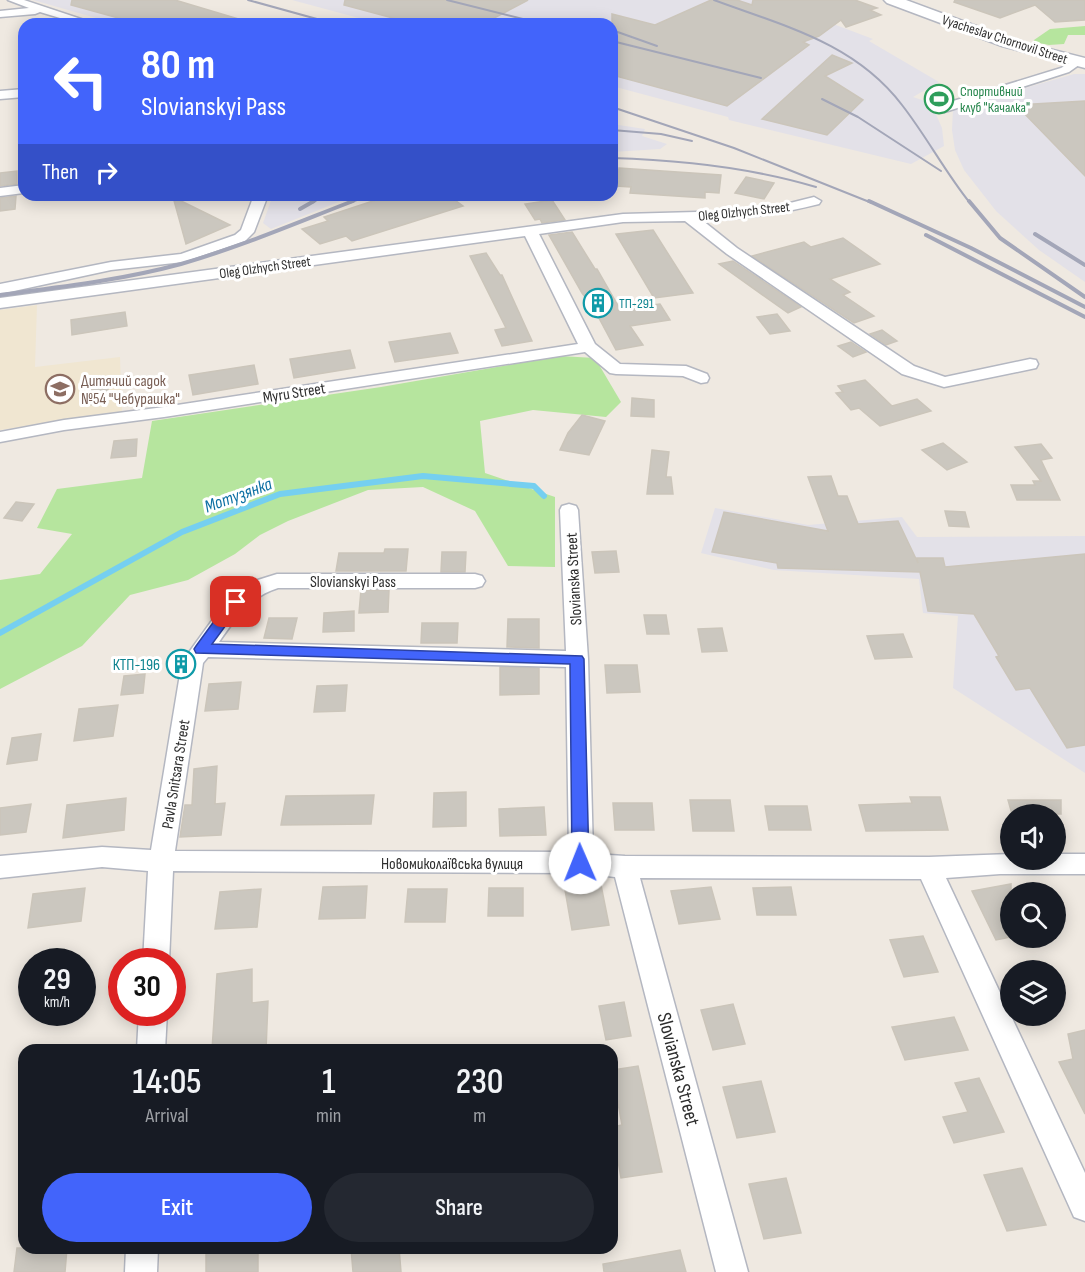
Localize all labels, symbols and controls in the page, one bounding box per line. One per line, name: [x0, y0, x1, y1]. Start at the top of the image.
street label: Vyacheslav Chornovil Street: [940, 11, 1070, 68]
text: 80 m: [141, 40, 215, 91]
icon: left: [42, 42, 120, 120]
sports icon: Спортивний клуб "Качалка": [923, 83, 955, 115]
place label: Спортивний клуб "Качалка": [960, 83, 1030, 116]
text: Slovianskyi Pass: [141, 91, 286, 123]
icon: right: [90, 156, 123, 189]
text: Then: [42, 159, 78, 186]
street label: Oleg Olzhych Street: [697, 198, 791, 225]
street label: Oleg Olzhych Street: [218, 253, 312, 282]
building icon: ТП-291: [582, 287, 614, 319]
place label: ТП-291: [619, 295, 654, 312]
place label: Дитячий садок №54 "Чебурашка": [81, 372, 180, 409]
school or university icon: Дитячий садок №54 "Чебурашка": [44, 373, 76, 405]
street label: Myru Street: [262, 379, 327, 408]
water label: Мотузянка: [202, 473, 275, 517]
street label: Slovianska Street: [563, 532, 586, 626]
street label: Slovianskyi Pass: [310, 573, 396, 592]
pin: [210, 576, 261, 627]
icon: arrive: [219, 585, 252, 618]
building icon: КТП-196: [165, 648, 197, 680]
place label: КТП-196: [113, 656, 160, 675]
street label: Pavla Snitsara Street: [158, 718, 195, 830]
map controls: [1000, 804, 1066, 1026]
button: sound: [1000, 804, 1066, 870]
position arrow: [548, 831, 612, 895]
street label: Новомиколаївська вулиця: [381, 855, 523, 874]
button: search: [1000, 882, 1066, 948]
speed limit sign: 30: [108, 948, 186, 1026]
button: layers: [1000, 960, 1066, 1026]
text: 29: [43, 962, 71, 998]
text: km/h: [44, 993, 70, 1012]
street label: Slovianska Street: [651, 1010, 705, 1128]
text: 14:05: [132, 1061, 202, 1104]
text: 1: [322, 1061, 335, 1104]
text: 230: [456, 1061, 504, 1104]
text: Arrival: [146, 1104, 189, 1128]
text: min: [316, 1104, 341, 1128]
text: m: [473, 1104, 486, 1128]
button: Exit: [42, 1173, 312, 1242]
button: Share: [324, 1173, 594, 1242]

